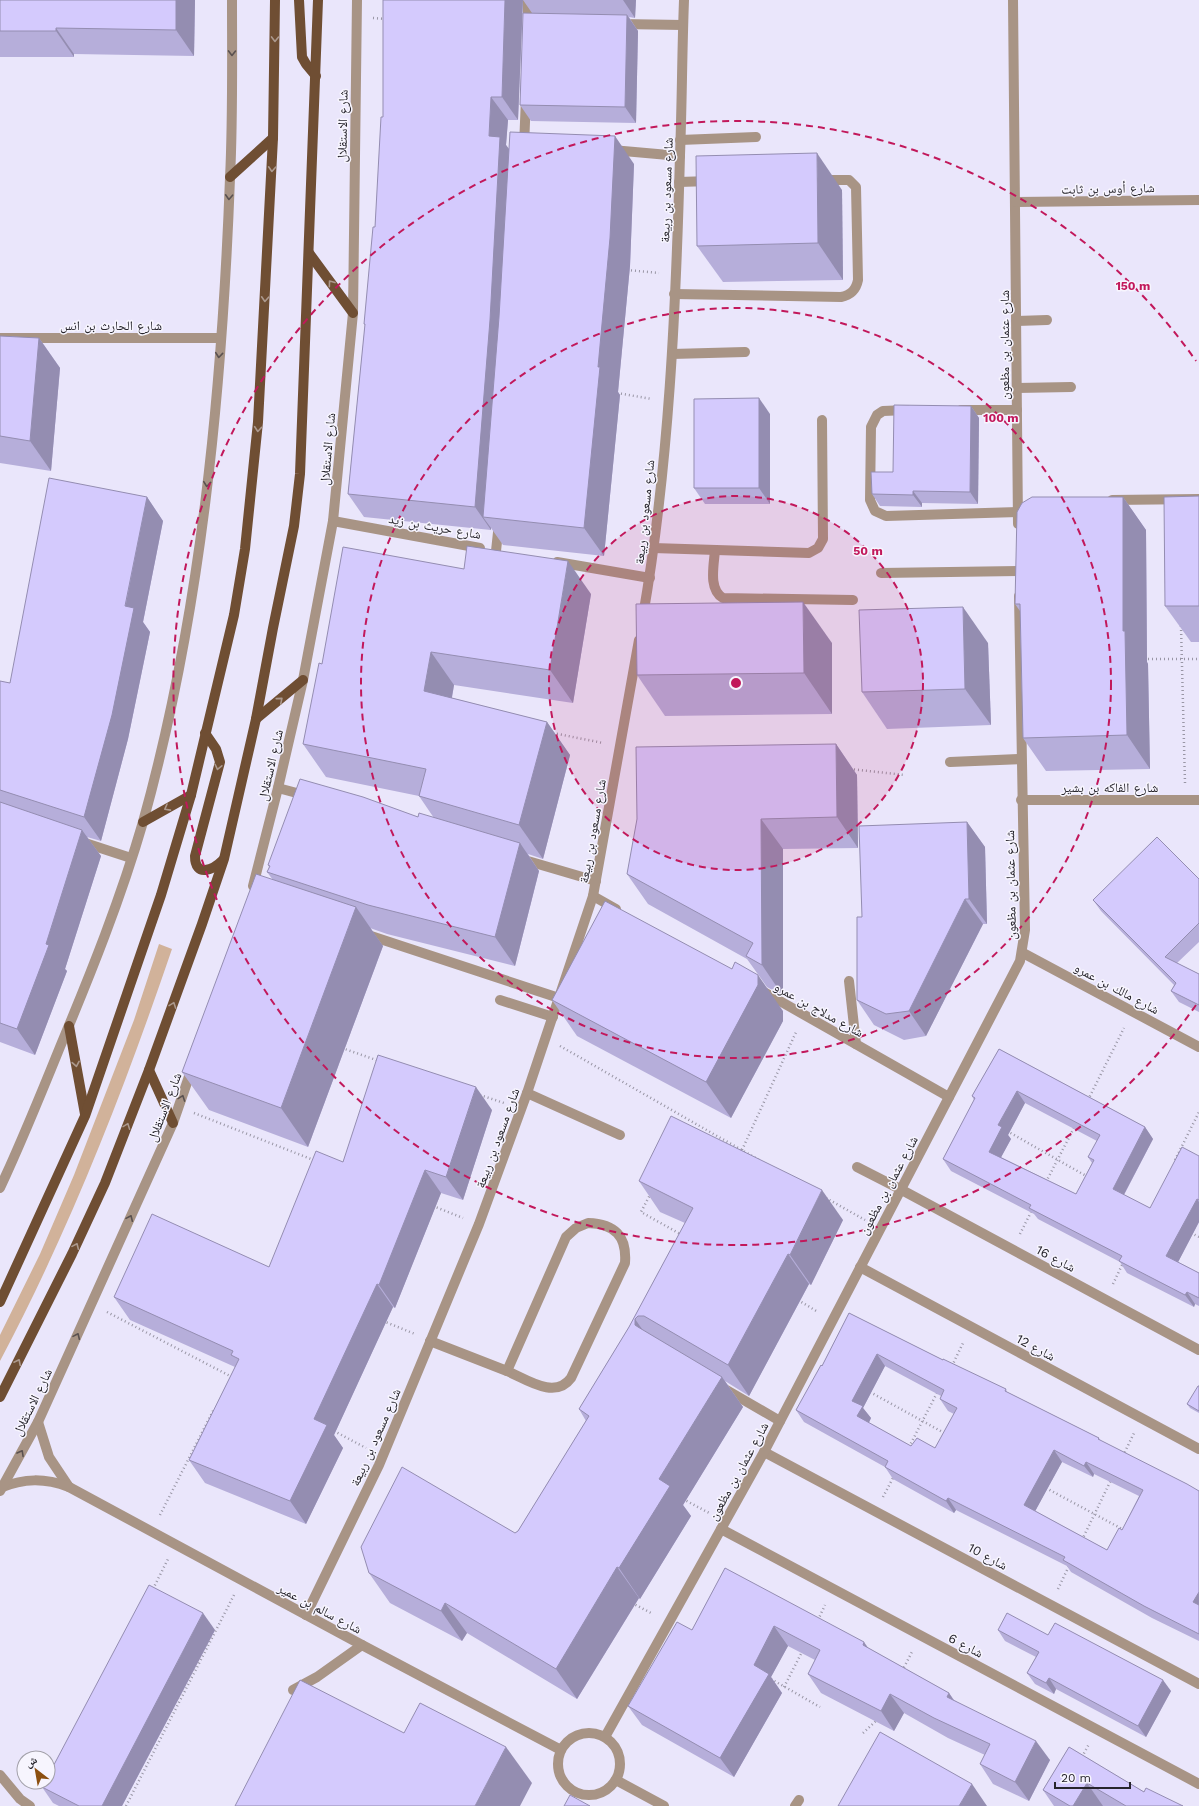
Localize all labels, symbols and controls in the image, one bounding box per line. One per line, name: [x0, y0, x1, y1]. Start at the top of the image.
one-way arrow: [270, 36, 279, 42]
one-way arrow: [228, 50, 236, 56]
street label: شارع الاستقلال: [334, 89, 353, 163]
street label: شارع مسعود بن ربيعة: [657, 137, 678, 243]
one-way arrow: [267, 166, 276, 172]
street label: شارع أوس بن ثابت: [1061, 180, 1155, 199]
one-way arrow: [225, 194, 234, 200]
text: 150 m: [1116, 279, 1150, 293]
one-way arrow: [329, 281, 336, 288]
street label: شارع عثمان بن مظعون: [997, 290, 1014, 400]
one-way arrow: [260, 296, 269, 302]
street label: شارع الحارث بن انس: [60, 318, 162, 335]
one-way arrow: [215, 352, 224, 358]
text: 100 m: [983, 411, 1019, 425]
street label: شارع الاستقلال: [317, 412, 340, 486]
one-way arrow: [253, 426, 262, 432]
street label: شارع مسعود بن ربيعة: [632, 459, 659, 565]
one-way arrow: [202, 481, 211, 487]
street label: شارع حريث بن زيد: [387, 511, 482, 544]
text: 50 m: [853, 544, 883, 558]
centre of rings: [729, 676, 743, 690]
one-way arrow: [275, 697, 282, 704]
street label: شارع الاستقلال: [255, 728, 288, 803]
one-way arrow: [215, 764, 223, 771]
street label: شارع مسعود بن ربيعة: [576, 778, 611, 885]
street label: شارع الفاكه بن بشير: [1061, 780, 1158, 797]
one-way arrow: [164, 804, 171, 811]
street label: شارع عثمان بن مظعون: [1002, 830, 1021, 940]
street label: شارع مالك بن عمرو: [1071, 960, 1162, 1019]
street label: شارع مدلاج بن عمرو: [771, 979, 866, 1042]
one-way arrow: [168, 1001, 176, 1008]
one-way arrow: [71, 1061, 80, 1067]
street label: شارع الاستقلال: [144, 1070, 186, 1145]
street label: شارع مسعود بن ربيعة: [472, 1086, 524, 1191]
one-way arrow: [177, 1095, 185, 1102]
one-way arrow: [122, 1123, 130, 1130]
street label: شارع عثمان بن مظعون: [856, 1133, 923, 1238]
one-way arrow: [126, 1214, 134, 1221]
street label: شارع 16: [1033, 1242, 1078, 1277]
one-way arrow: [71, 1243, 79, 1250]
street label: شارع 12: [1013, 1331, 1058, 1366]
one-way arrow: [72, 1333, 80, 1340]
one-way arrow: [13, 1359, 21, 1366]
street label: شارع الاستقلال: [10, 1366, 57, 1439]
street label: شارع مسعود بن ربيعة: [347, 1386, 406, 1489]
street label: شارع عثمان بن مظعون: [705, 1420, 773, 1524]
one-way arrow: [16, 1450, 23, 1457]
street label: شارع 10: [965, 1540, 1010, 1575]
street label: شارع سالم بن عمير: [274, 1580, 364, 1639]
street label: شارع 6: [945, 1630, 986, 1663]
north arrow: [16, 1750, 56, 1790]
text: ش: [23, 1753, 40, 1771]
scale bar: [1055, 1764, 1130, 1790]
text: 20 m: [1061, 1771, 1091, 1785]

